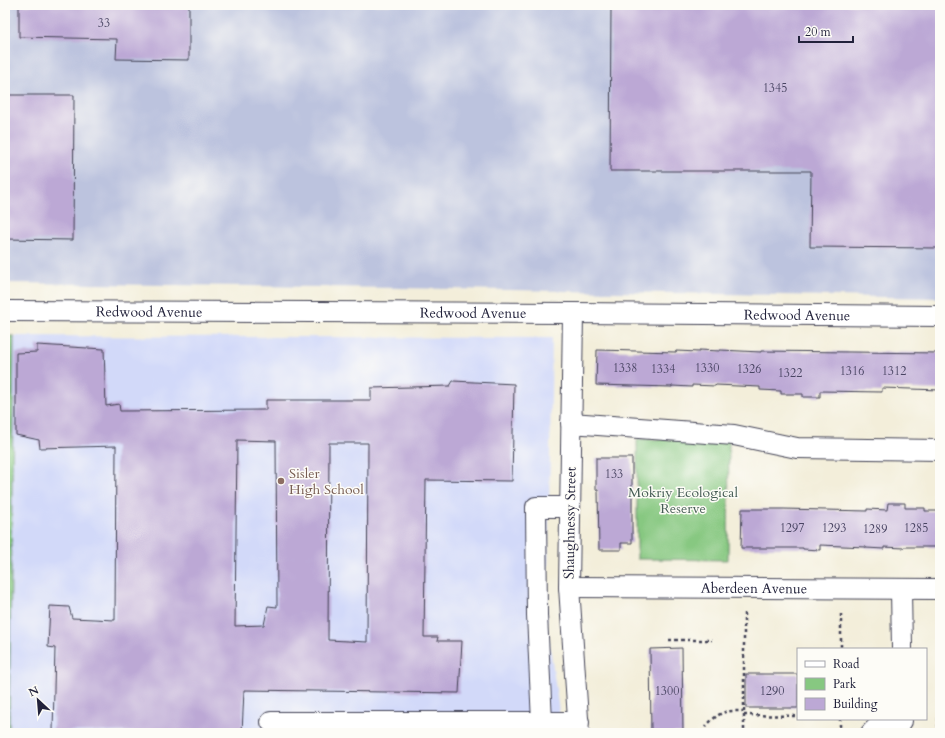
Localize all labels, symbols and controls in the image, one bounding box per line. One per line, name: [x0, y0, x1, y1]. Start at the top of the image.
house number: 33: [98, 15, 110, 31]
scale bar: [799, 18, 853, 44]
text: 20 m: [805, 24, 832, 40]
house number: 1345: [763, 80, 787, 96]
street label: Redwood Avenue: [96, 302, 202, 321]
street label: Redwood Avenue: [420, 303, 526, 322]
street label: Redwood Avenue: [744, 305, 850, 325]
house number: 1338: [613, 360, 637, 376]
house number: 1330: [695, 360, 719, 376]
house number: 1334: [651, 361, 675, 377]
house number: 1326: [737, 361, 761, 377]
house number: 1316: [840, 363, 864, 379]
house number: 1312: [882, 363, 906, 379]
house number: 1322: [778, 365, 802, 381]
place label: Sisler High School: [289, 464, 364, 499]
street label: Shaughnessy Street: [560, 466, 580, 579]
house number: 133: [605, 466, 623, 482]
marker: Sisler High School: [276, 476, 286, 486]
park label: Mokriy Ecological Reserve: [628, 483, 738, 518]
house number: 1297: [780, 520, 804, 536]
house number: 1293: [822, 520, 846, 536]
house number: 1285: [904, 520, 928, 536]
house number: 1289: [863, 521, 887, 537]
street label: Aberdeen Avenue: [701, 578, 807, 598]
legend: [797, 648, 927, 720]
text: Road: [833, 656, 860, 672]
text: Park: [833, 676, 857, 692]
north arrow: [18, 680, 58, 720]
text: N: [26, 682, 42, 700]
house number: 1300: [655, 683, 679, 699]
house number: 1290: [760, 683, 784, 699]
text: Building: [833, 696, 878, 712]

